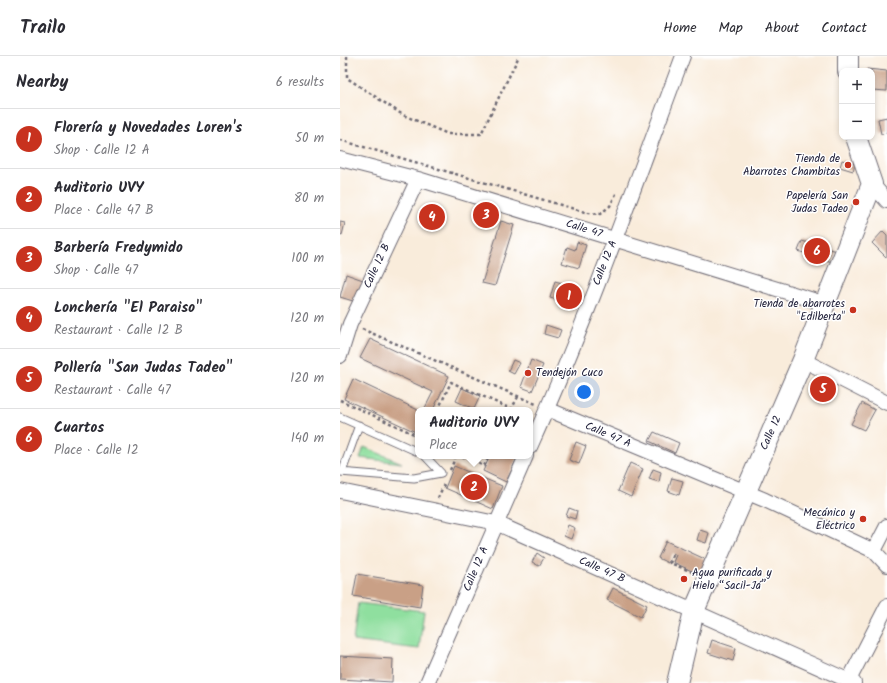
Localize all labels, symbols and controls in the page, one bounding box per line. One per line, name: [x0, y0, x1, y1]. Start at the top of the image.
text: Trailo: [20, 13, 66, 43]
text: Home: [663, 17, 697, 39]
text: Map: [719, 17, 743, 39]
text: About: [765, 17, 799, 39]
text: Contact: [821, 17, 867, 39]
map controls: [839, 68, 875, 140]
button: +: [839, 68, 875, 104]
text: Nearby: [16, 69, 68, 96]
text: 6 results: [276, 72, 324, 93]
button: −: [839, 104, 875, 140]
text: Florería y Novedades Loren's: [54, 116, 242, 140]
text: 1: [27, 128, 31, 149]
text: 50 m: [295, 128, 324, 149]
text: Shop · Calle 12 A: [54, 140, 150, 161]
place label: Tienda de Abarrotes Chambitas: [743, 150, 840, 181]
marker: Tienda de Abarrotes Chambitas: [843, 160, 853, 170]
text: Auditorio UVY: [54, 176, 144, 200]
place label: Papelería San Judas Tadeo: [786, 187, 848, 218]
text: 2: [25, 188, 33, 209]
text: 80 m: [294, 188, 324, 209]
marker: Papelería San Judas Tadeo: [851, 197, 861, 207]
text: Place · Calle 47 B: [54, 200, 153, 221]
pin: 3: [473, 200, 499, 230]
pin: 4: [419, 202, 445, 232]
street label: Calle 47: [563, 215, 606, 243]
text: Barbería Fredymido: [54, 236, 183, 260]
pin: 6: [804, 236, 830, 266]
street label: Calle 12 A: [588, 237, 622, 288]
street label: Calle 12 B: [359, 241, 395, 291]
text: 3: [25, 248, 33, 269]
text: 100 m: [291, 248, 324, 269]
text: Shop · Calle 47: [54, 260, 138, 281]
pin: 1: [556, 281, 582, 311]
place label: Tienda de abarrotes "Edilberta": [754, 295, 845, 326]
text: Lonchería "El Paraiso": [54, 296, 202, 320]
marker: Tienda de abarrotes "Edilberta": [848, 305, 858, 315]
text: 4: [25, 308, 33, 329]
text: 120 m: [290, 308, 324, 329]
text: Restaurant · Calle 12 B: [54, 320, 183, 341]
text: Pollería "San Judas Tadeo": [54, 356, 233, 380]
place label: Tendejón Cuco: [536, 364, 603, 382]
text: 5: [26, 368, 32, 389]
text: 120 m: [290, 368, 324, 389]
marker: Tendejón Cuco: [523, 368, 533, 378]
pin: 5: [810, 374, 836, 404]
text: Restaurant · Calle 47: [54, 380, 171, 401]
your location: [574, 382, 594, 402]
popup: [415, 407, 533, 459]
text: Auditorio UVY: [429, 411, 519, 435]
street label: Calle 12: [755, 413, 787, 453]
text: Cuartos: [54, 416, 104, 440]
street label: Calle 47 A: [582, 417, 634, 453]
text: 6: [25, 428, 33, 449]
text: 140 m: [291, 428, 324, 449]
text: Place: [429, 435, 457, 456]
text: Place · Calle 12: [54, 440, 138, 461]
pin: 2: [461, 472, 487, 502]
place label: Mecánico y Eléctrico: [803, 504, 856, 535]
marker: Mecánico y Eléctrico: [858, 514, 868, 524]
street label: Calle 12 A: [458, 543, 494, 594]
street label: Calle 47 B: [576, 552, 628, 588]
place label: Agua purificada y Hielo “Sacil-Já”: [692, 564, 773, 595]
marker: Agua purificada y Hielo “Sacil-Já”: [679, 574, 689, 584]

